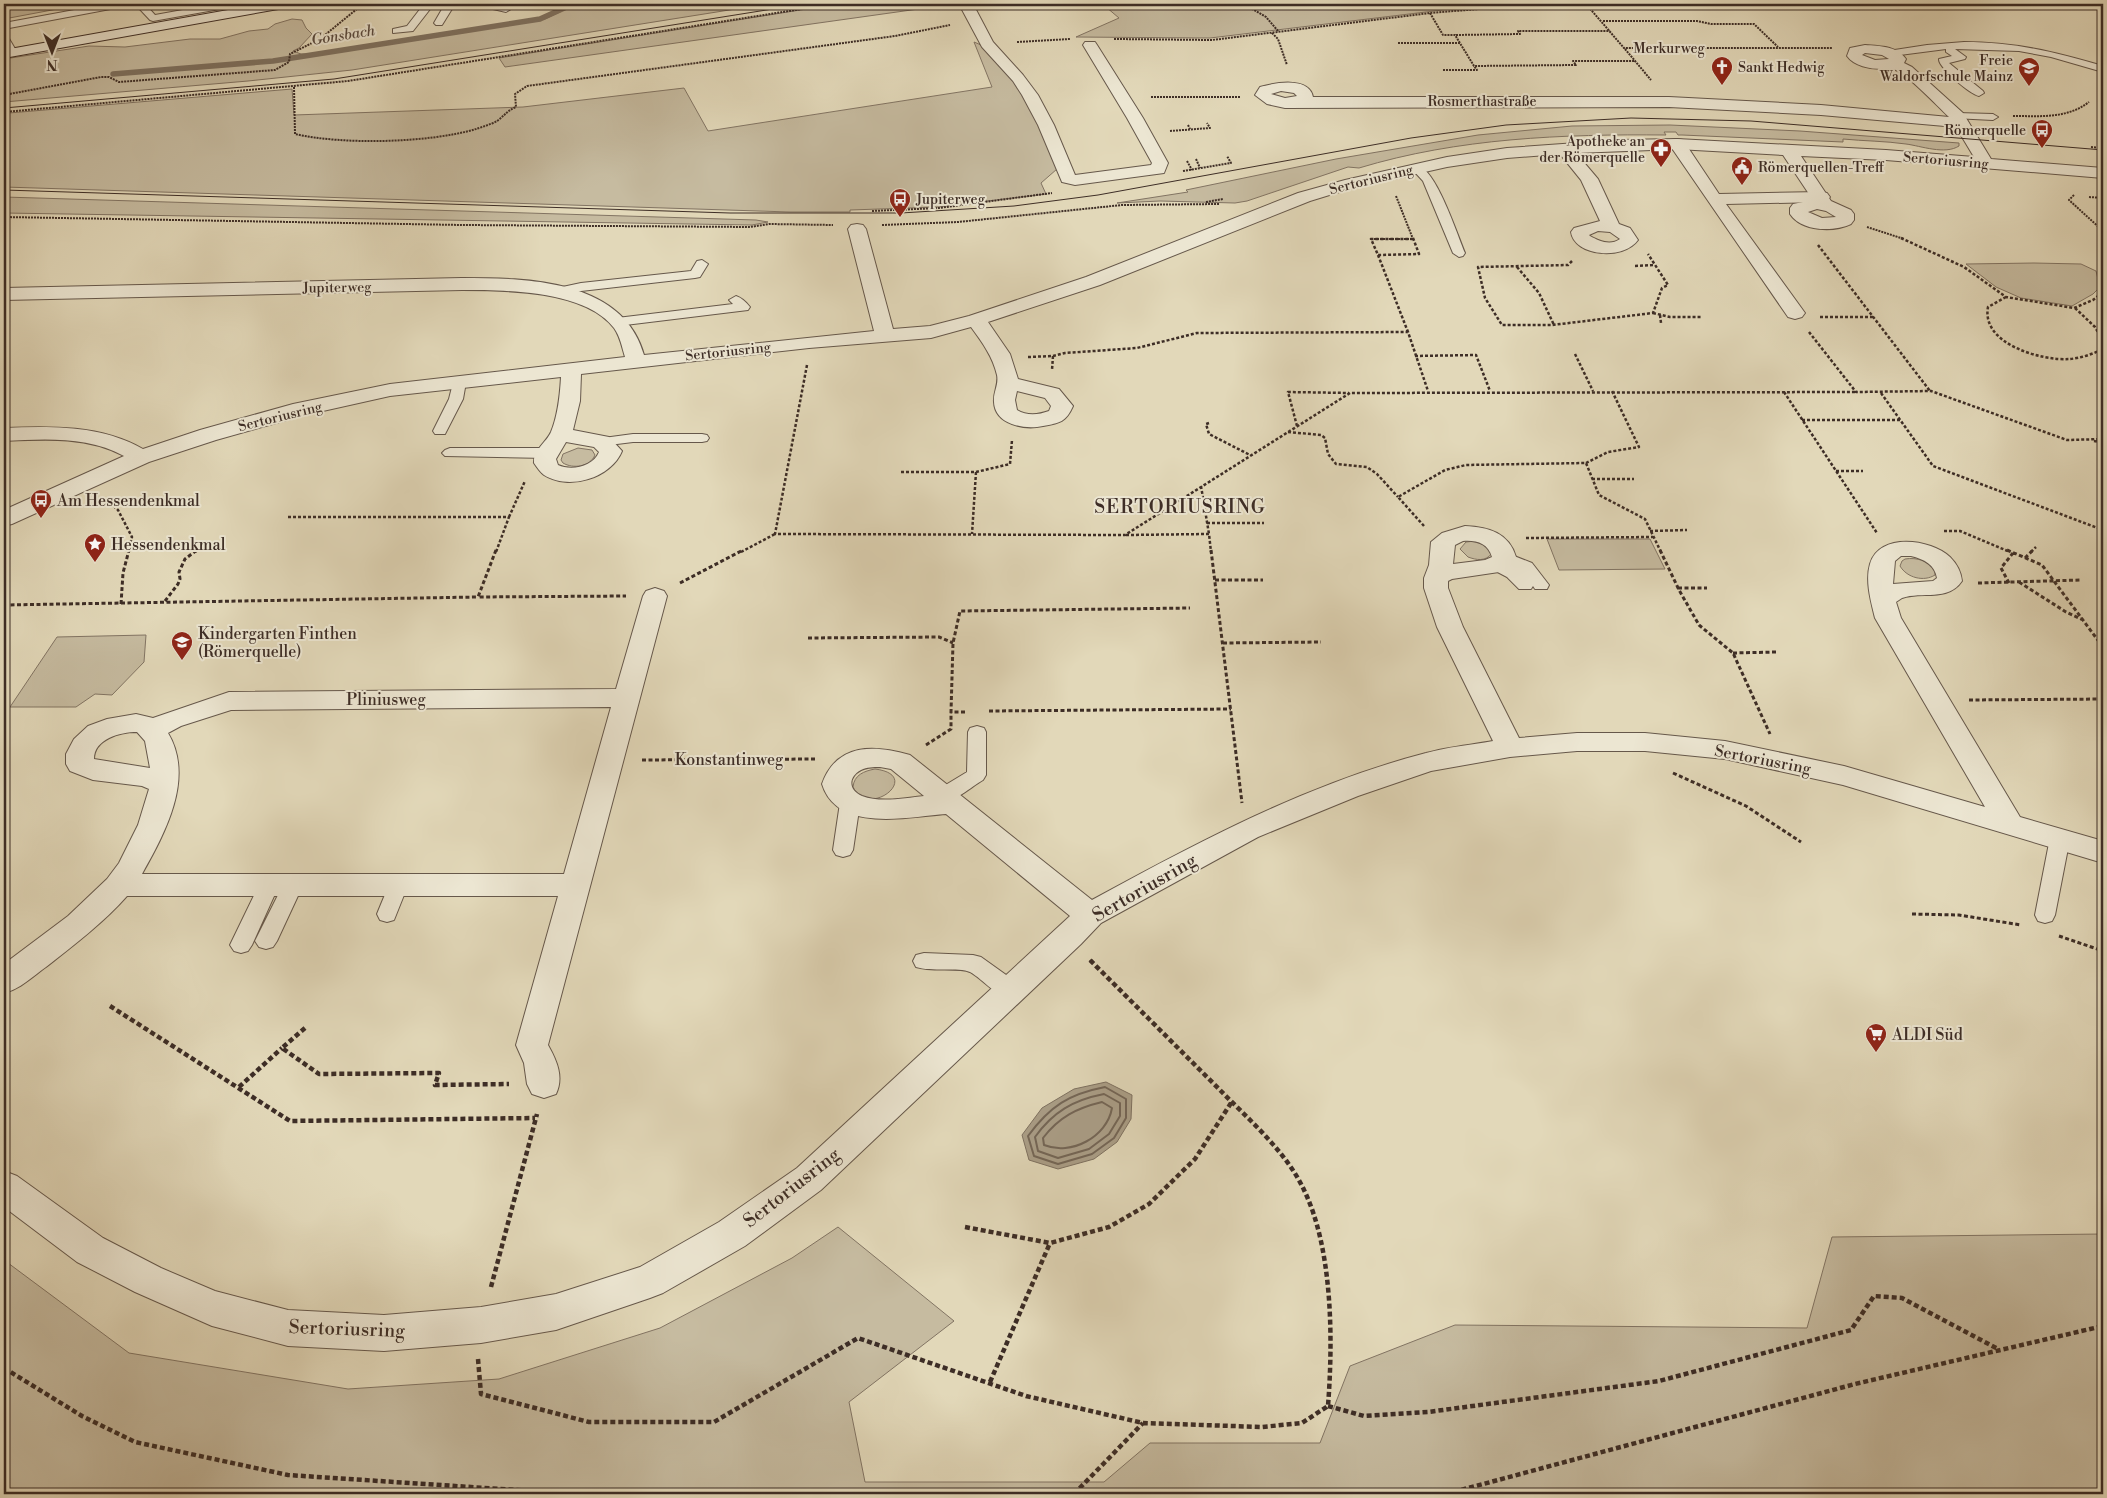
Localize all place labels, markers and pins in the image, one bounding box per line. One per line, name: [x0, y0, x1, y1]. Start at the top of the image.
place label: Freie Waldorfschule Mainz: [1879, 52, 2013, 86]
church icon: Sankt Hedwig: [1710, 55, 1734, 86]
school or university icon: Freie Waldorfschule Mainz: [2017, 56, 2041, 87]
place label: Sankt Hedwig: [1738, 59, 1825, 77]
bus stop icon: Römerquelle: [2030, 118, 2054, 149]
place label: Römerquelle: [1944, 122, 2026, 140]
place label: Apotheke an der Römerquelle: [1539, 133, 1646, 167]
pharmacy icon: Apotheke an der Römerquelle: [1649, 137, 1673, 168]
public building icon: Römerquellen-Treff: [1730, 155, 1754, 186]
place label: Römerquellen-Treff: [1758, 159, 1885, 177]
bus stop icon: Jupiterweg: [888, 187, 912, 218]
place label: Jupiterweg: [915, 191, 986, 209]
bus stop icon: Am Hessendenkmal: [29, 488, 53, 519]
place label: Am Hessendenkmal: [56, 491, 200, 511]
place icon: Hessendenkmal: [83, 532, 107, 563]
place label: Hessendenkmal: [111, 535, 226, 555]
place label: Kindergarten Finthen (Römerquelle): [198, 624, 357, 662]
school or university icon: Kindergarten Finthen (Römerquelle): [170, 630, 194, 661]
supermarket icon: ALDI Süd: [1864, 1022, 1888, 1053]
place label: ALDI Süd: [1891, 1025, 1963, 1045]

